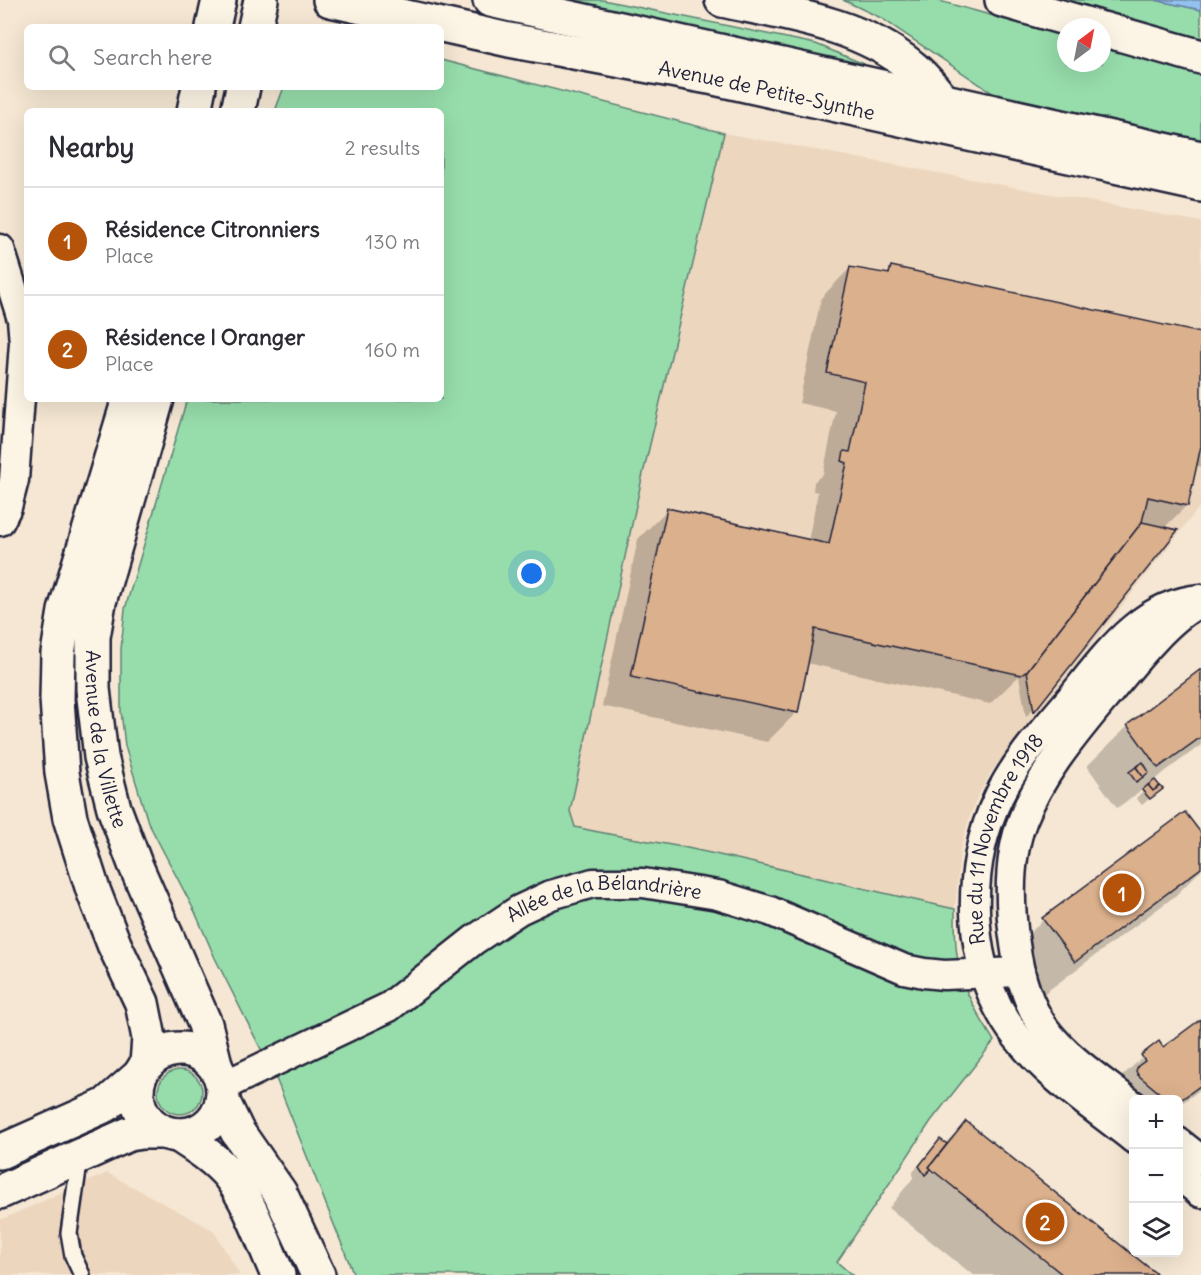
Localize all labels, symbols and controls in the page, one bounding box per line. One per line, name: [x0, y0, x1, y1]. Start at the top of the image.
north arrow: [1057, 18, 1111, 72]
search box: [24, 24, 444, 90]
icon: search: [45, 41, 78, 74]
text: Search here: [93, 43, 212, 71]
street label: Avenue de Petite-Synthe: [657, 55, 877, 125]
text: Nearby: [48, 131, 134, 164]
text: 2 results: [345, 135, 420, 160]
text: Résidence Citronniers: [105, 215, 320, 243]
text: 1: [64, 229, 71, 254]
text: 130 m: [365, 229, 420, 254]
text: Place: [105, 243, 153, 268]
text: Résidence l Oranger: [105, 323, 305, 351]
text: 2: [62, 337, 73, 362]
text: 160 m: [365, 337, 420, 362]
text: Place: [105, 351, 153, 376]
your location: [517, 559, 546, 588]
street label: Avenue de la Villette: [80, 650, 133, 831]
street label: Rue du 11 Novembre 1918: [962, 728, 1048, 947]
street label: Allée de la Bélandrière: [501, 870, 704, 927]
pin: 1: [1102, 870, 1142, 916]
map controls: [1129, 1095, 1183, 1257]
button: +: [1129, 1095, 1183, 1149]
button: −: [1129, 1149, 1183, 1203]
pin: 2: [1026, 1200, 1064, 1244]
button: layers: [1129, 1203, 1183, 1257]

